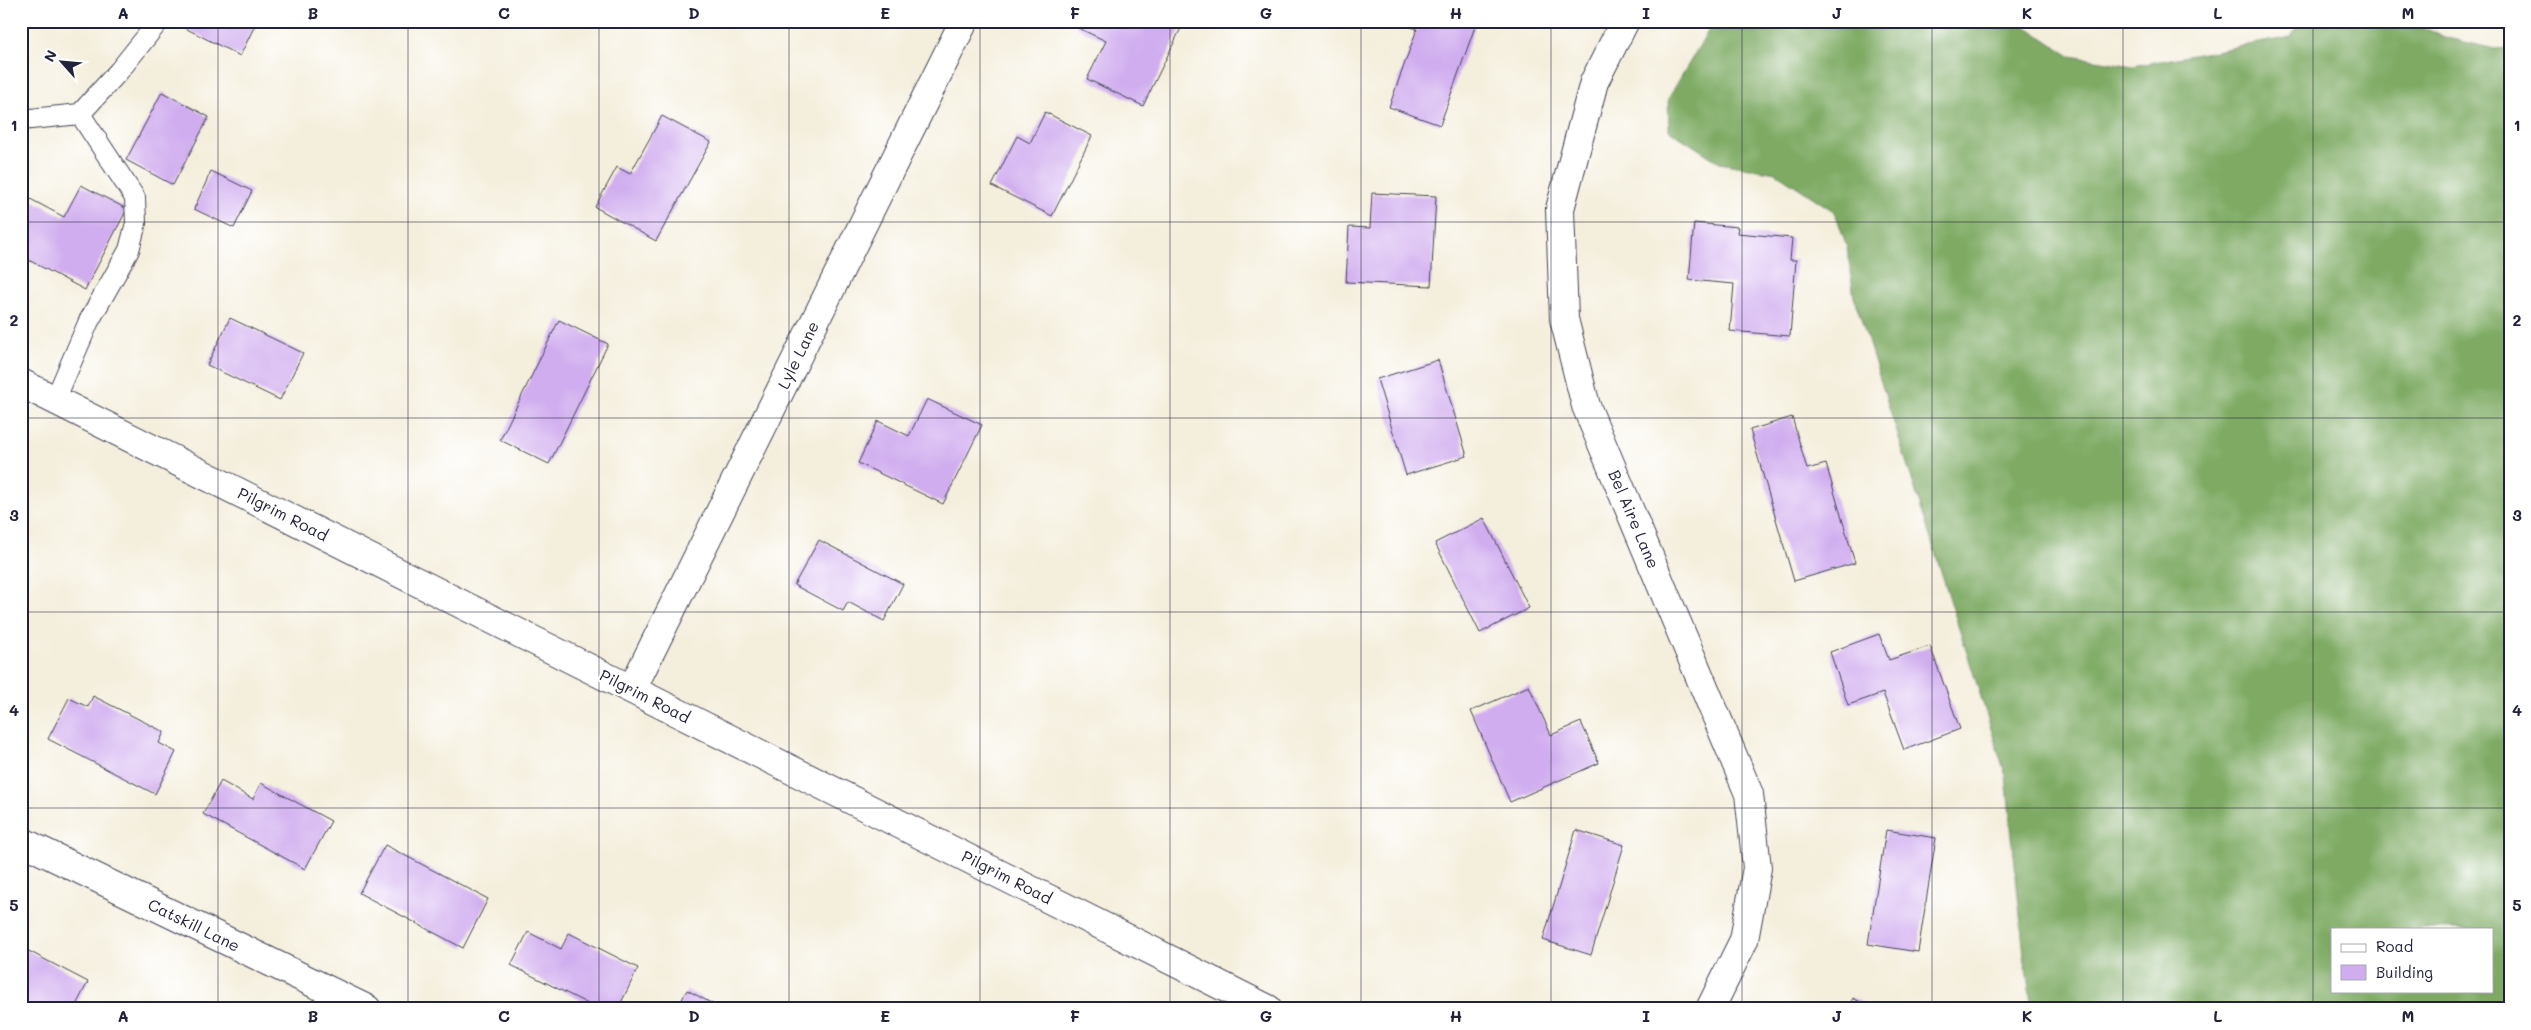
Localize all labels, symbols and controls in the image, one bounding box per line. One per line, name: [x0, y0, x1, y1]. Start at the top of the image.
text: A: [117, 2, 129, 23]
text: B: [308, 2, 318, 23]
text: C: [498, 2, 510, 23]
text: D: [688, 2, 700, 23]
text: E: [880, 2, 890, 23]
text: F: [1070, 2, 1080, 23]
text: G: [1260, 2, 1272, 23]
text: H: [1450, 2, 1462, 23]
text: I: [1642, 2, 1650, 23]
text: J: [1832, 2, 1842, 23]
text: K: [2022, 2, 2032, 23]
text: L: [2213, 2, 2223, 23]
text: M: [2402, 2, 2414, 23]
north arrow: [38, 38, 88, 88]
text: N: [39, 47, 61, 65]
text: 1: [10, 114, 18, 135]
text: 1: [2513, 114, 2521, 135]
text: 2: [10, 309, 19, 330]
text: 2: [2513, 309, 2522, 330]
street label: Lyle Lane: [772, 317, 823, 392]
street label: Bel Aire Lane: [1604, 466, 1665, 571]
street label: Pilgrim Road: [235, 482, 332, 545]
text: 3: [9, 504, 19, 525]
text: 3: [2512, 504, 2522, 525]
street label: Pilgrim Road: [597, 664, 694, 727]
text: 4: [9, 699, 19, 720]
text: 4: [2512, 699, 2522, 720]
street label: Pilgrim Road: [959, 845, 1056, 908]
street label: Catskill Lane: [145, 893, 244, 956]
text: 5: [9, 894, 19, 915]
text: 5: [2512, 894, 2522, 915]
legend: [2331, 928, 2494, 992]
text: Road: [2376, 936, 2413, 956]
text: Building: [2376, 962, 2433, 982]
text: A: [117, 1005, 129, 1026]
text: B: [308, 1005, 318, 1026]
text: C: [498, 1005, 510, 1026]
text: D: [688, 1005, 700, 1026]
text: E: [880, 1005, 890, 1026]
text: F: [1070, 1005, 1080, 1026]
text: G: [1260, 1005, 1272, 1026]
text: H: [1450, 1005, 1462, 1026]
text: I: [1642, 1005, 1650, 1026]
text: J: [1832, 1005, 1842, 1026]
text: K: [2022, 1005, 2032, 1026]
text: L: [2213, 1005, 2223, 1026]
text: M: [2402, 1005, 2414, 1026]

